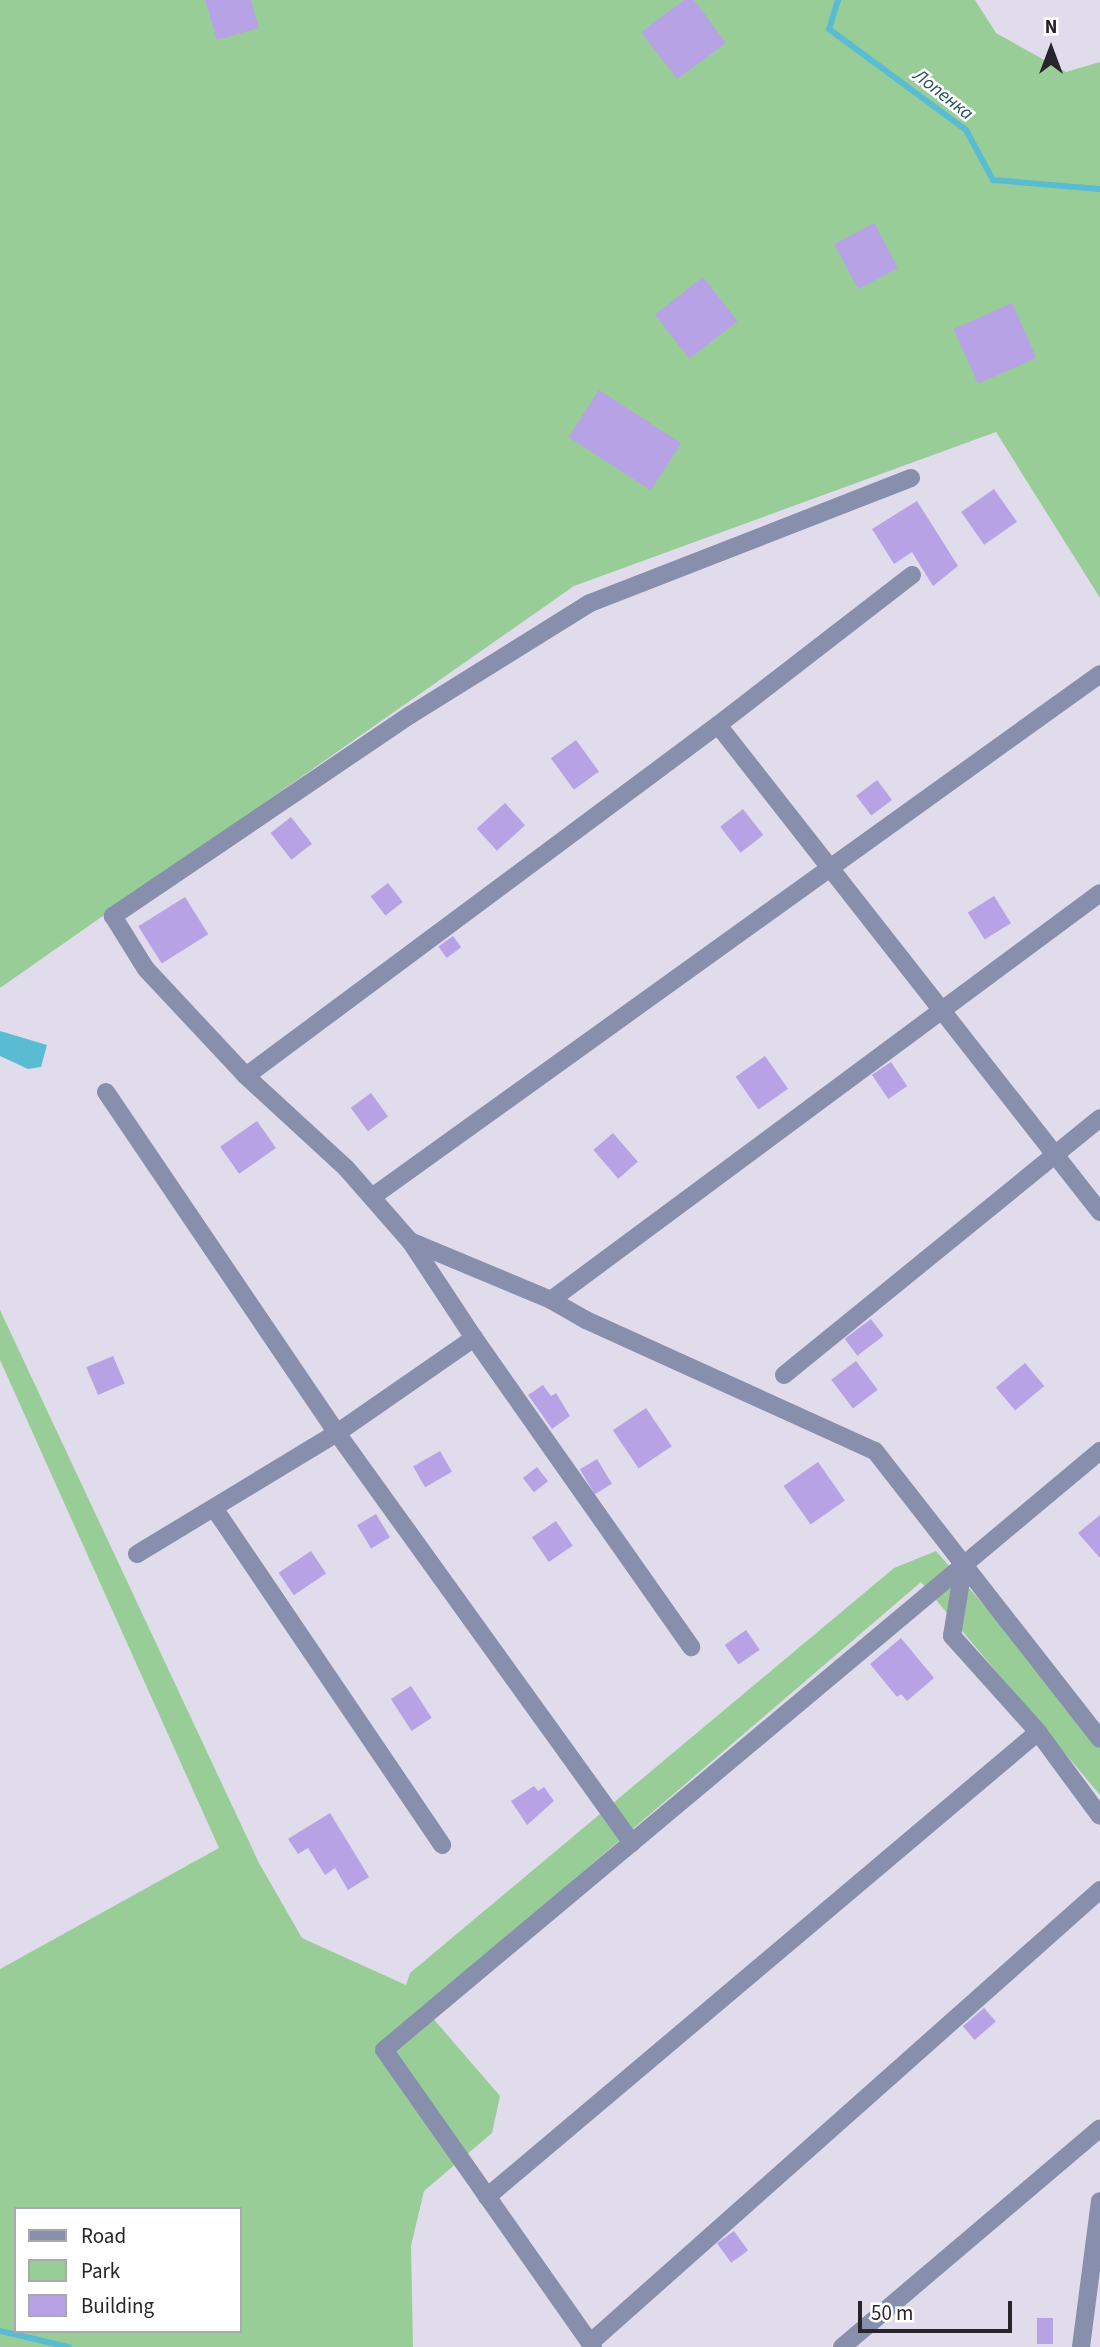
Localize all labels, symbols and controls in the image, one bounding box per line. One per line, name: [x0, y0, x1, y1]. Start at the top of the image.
north arrow: [1016, 14, 1086, 84]
text: N: [1045, 14, 1057, 41]
water label: Лопенка: [908, 65, 978, 125]
legend: [14, 2207, 242, 2333]
text: Road: [81, 2221, 126, 2251]
text: Park: [81, 2256, 120, 2286]
scale bar: [862, 2288, 1016, 2332]
text: Building: [81, 2291, 154, 2321]
text: 50 m: [871, 2298, 913, 2328]

